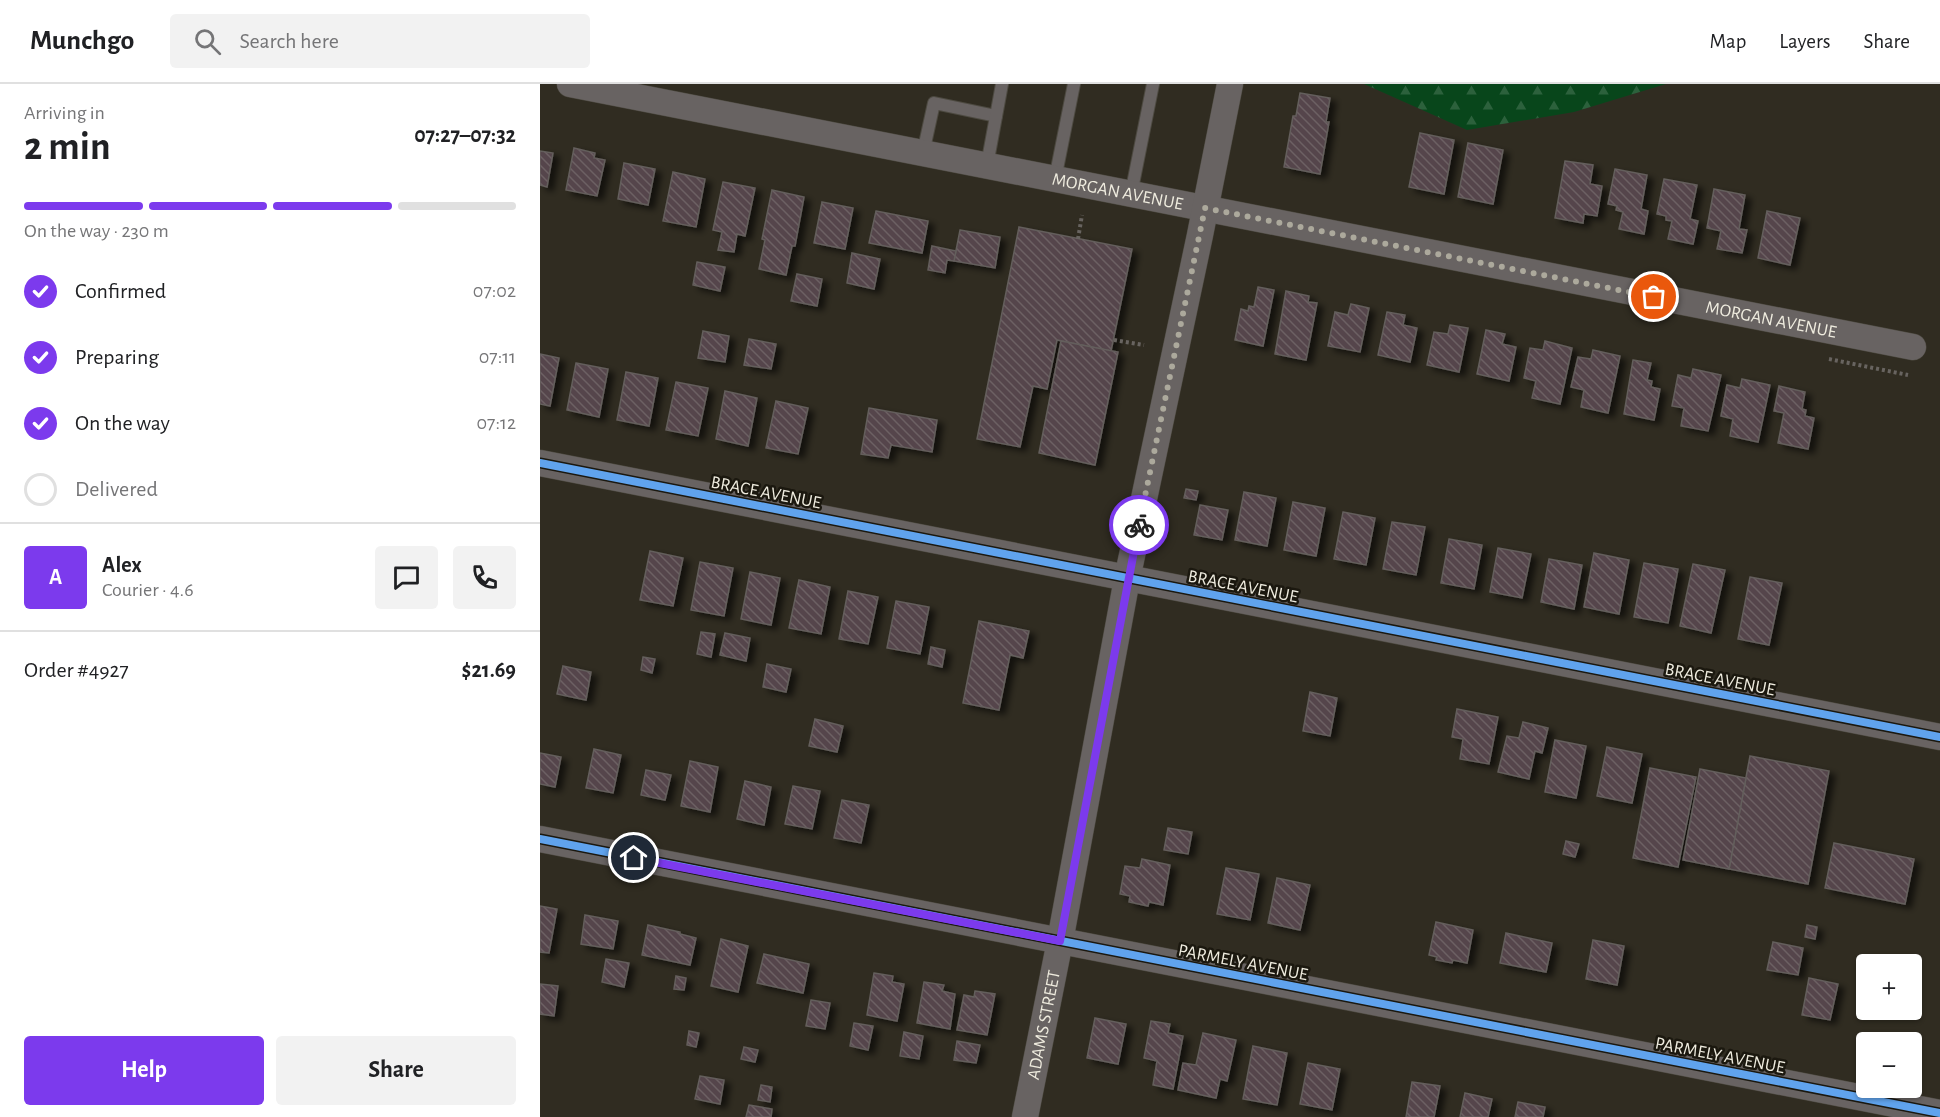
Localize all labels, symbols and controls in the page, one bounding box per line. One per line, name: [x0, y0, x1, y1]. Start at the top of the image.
search box: [170, 14, 590, 68]
icon: search: [191, 25, 224, 58]
text: Munchgo: [30, 27, 134, 55]
text: Search here: [239, 30, 339, 52]
text: Map: [1710, 31, 1746, 52]
text: Layers: [1779, 31, 1830, 52]
text: Share: [1863, 31, 1910, 52]
text: Arriving in: [24, 103, 105, 123]
text: 07:27–07:32: [414, 124, 516, 146]
text: 2 min: [24, 128, 111, 167]
street label: MORGAN AVENUE: [1050, 171, 1185, 214]
text: On the way · 230 m: [24, 221, 169, 241]
pin: [1628, 271, 1679, 322]
icon: check: [24, 275, 57, 308]
text: Confirmed: [75, 280, 166, 302]
icon: bag: [1637, 280, 1670, 313]
text: 07:02: [473, 281, 516, 301]
street label: MORGAN AVENUE: [1704, 299, 1838, 342]
icon: check: [24, 341, 57, 374]
text: Preparing: [75, 346, 159, 368]
text: 07:11: [479, 347, 516, 367]
icon: check: [24, 407, 57, 440]
text: On the way: [75, 412, 170, 434]
text: 07:12: [477, 413, 516, 433]
street label: BRACE AVENUE: [709, 473, 823, 513]
text: Delivered: [75, 478, 158, 500]
courier: [1109, 495, 1169, 555]
icon: bike: [1123, 509, 1156, 542]
button: chat: [375, 546, 438, 609]
button: phone: [453, 546, 516, 609]
text: Alex: [102, 554, 142, 576]
text: A: [49, 566, 62, 588]
street label: BRACE AVENUE: [1186, 567, 1300, 607]
text: Courier · 4.6: [102, 580, 194, 600]
text: Order #4927: [24, 659, 129, 681]
text: $21.69: [462, 659, 516, 681]
street label: BRACE AVENUE: [1663, 660, 1777, 700]
pin: [608, 832, 659, 883]
icon: home: [617, 841, 650, 874]
street label: PARMELY AVENUE: [1176, 942, 1310, 984]
map controls: [1856, 954, 1922, 1098]
button: +: [1856, 954, 1922, 1020]
street label: ADAMS STREET: [1025, 969, 1064, 1081]
button: −: [1856, 1032, 1922, 1098]
street label: PARMELY AVENUE: [1653, 1035, 1787, 1077]
button: Help: [24, 1036, 264, 1105]
button: Share: [276, 1036, 516, 1105]

